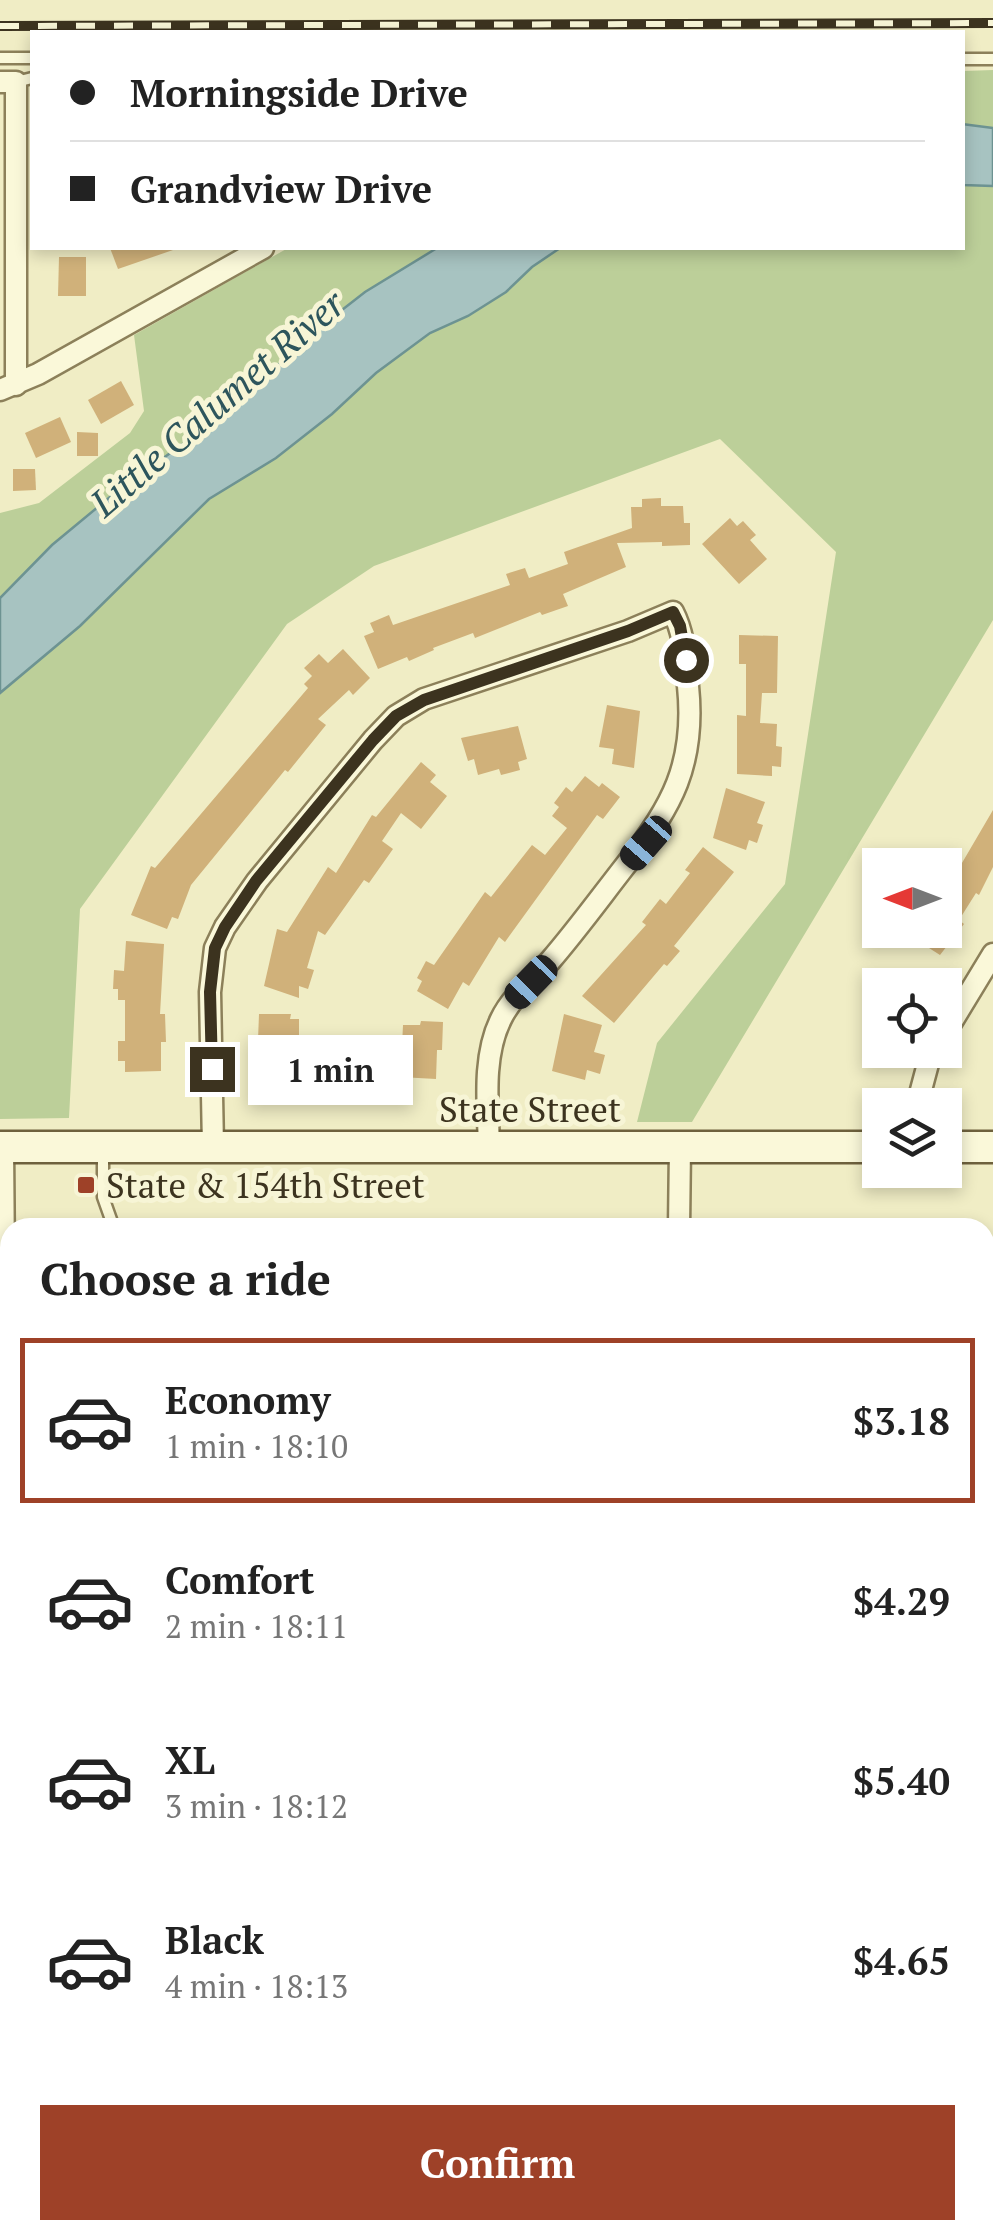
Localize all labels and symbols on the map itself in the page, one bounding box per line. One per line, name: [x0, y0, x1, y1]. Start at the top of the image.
water label: Little Calumet River: [79, 278, 356, 528]
route start: [664, 638, 709, 683]
car: [615, 811, 677, 875]
north arrow: [862, 848, 962, 948]
car: [499, 950, 563, 1014]
callout: 1 min: [247, 1034, 412, 1104]
route end: [190, 1047, 235, 1092]
street label: State Street: [439, 1086, 621, 1132]
place label: State & 154th Street: [106, 1162, 425, 1208]
marker: State & 154th Street: [75, 1174, 97, 1196]

